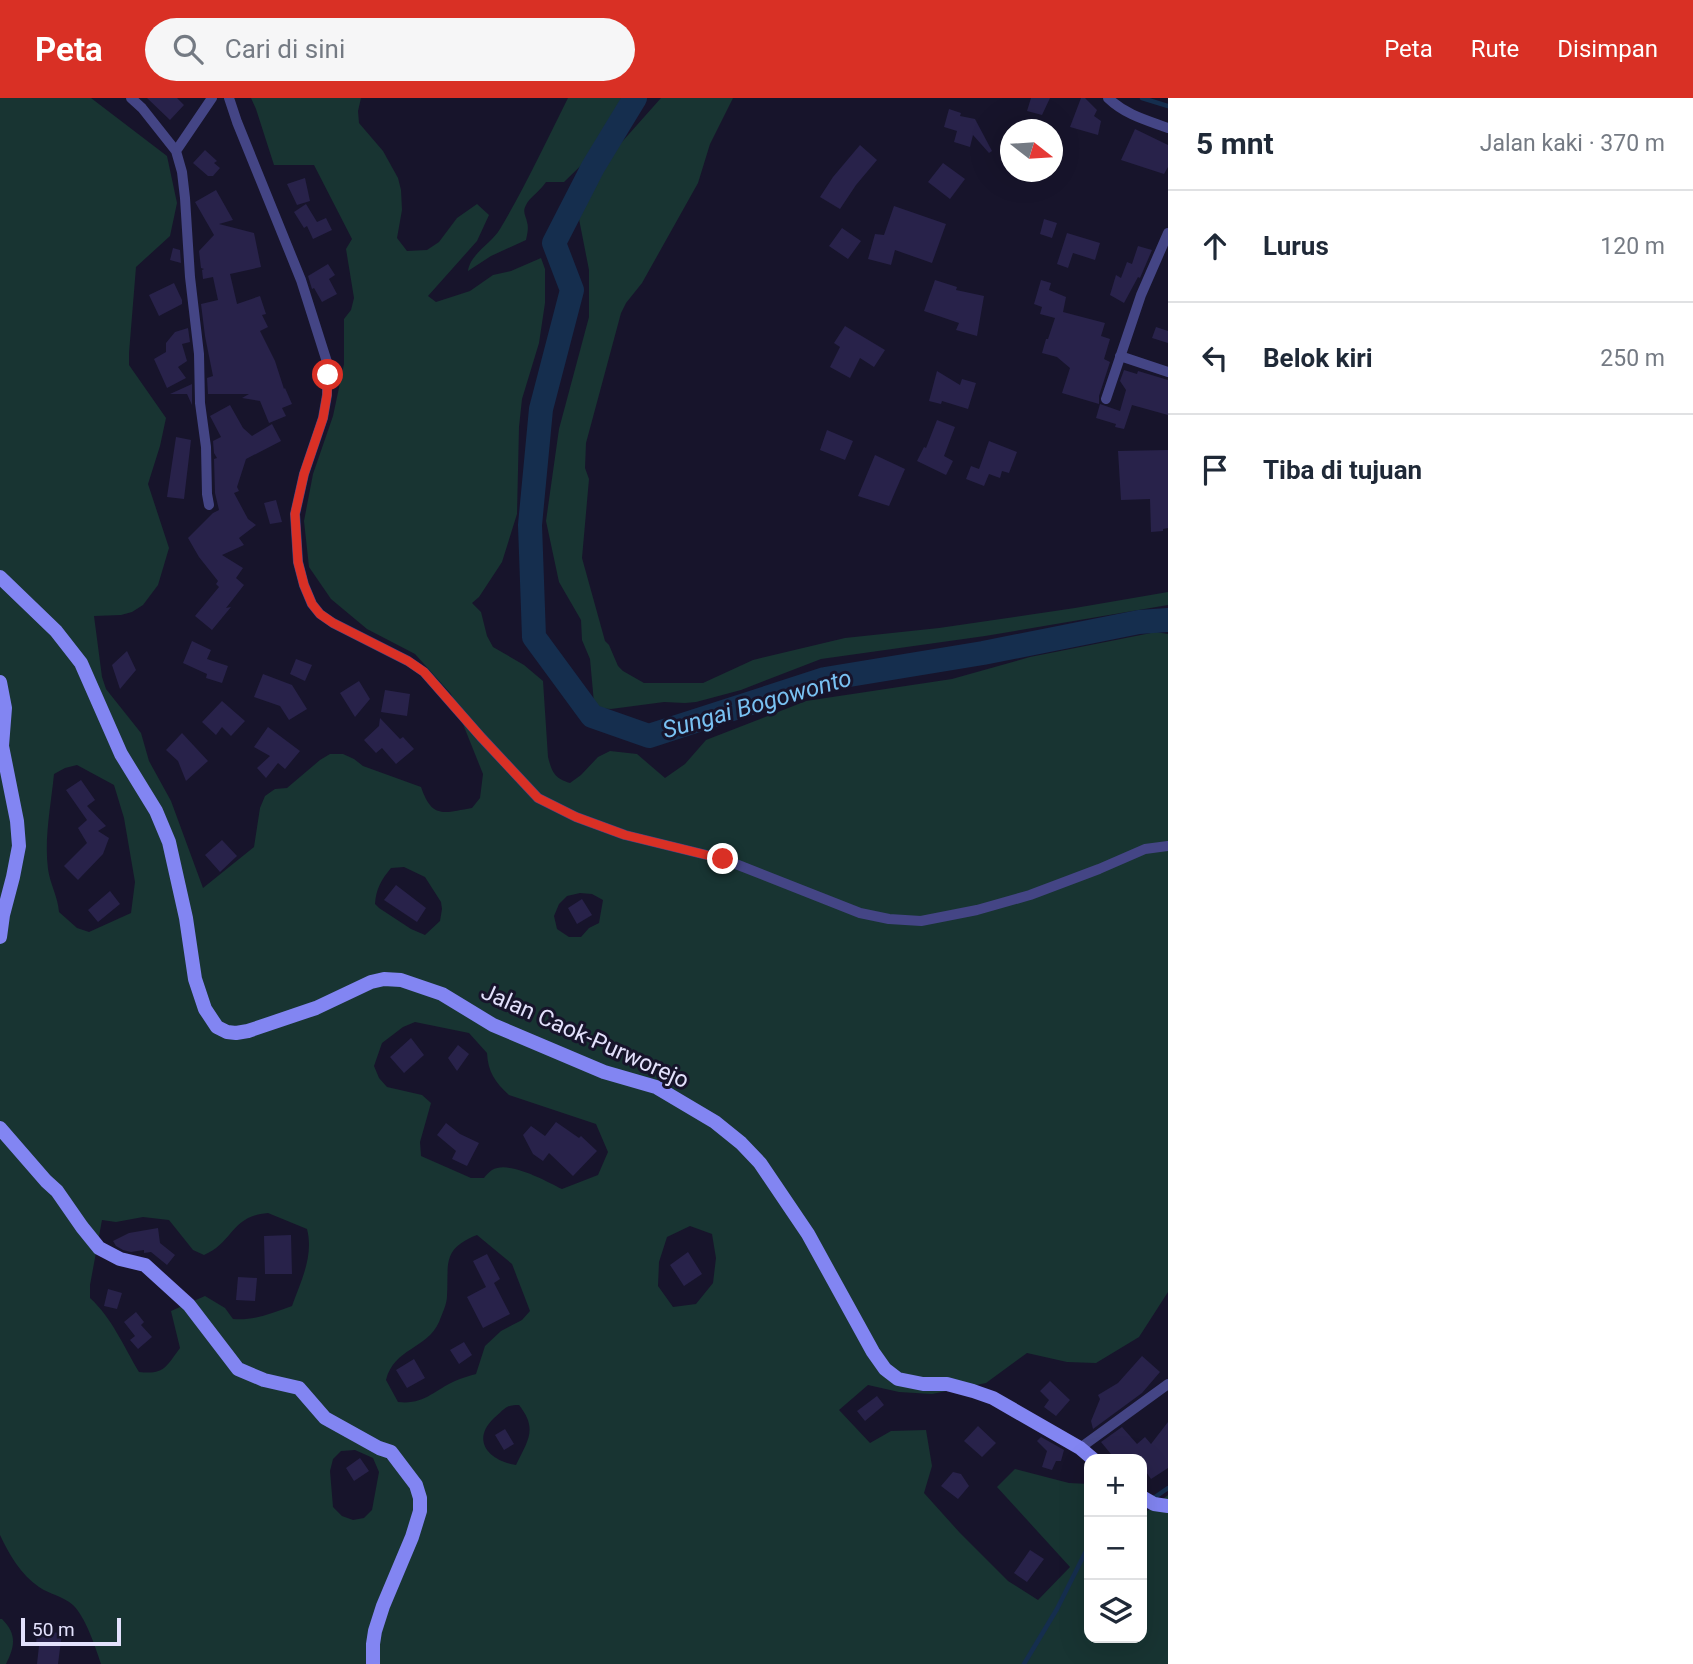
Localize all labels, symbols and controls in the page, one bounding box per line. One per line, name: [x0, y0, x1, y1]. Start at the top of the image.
search box: [145, 18, 635, 81]
text: Peta: [35, 30, 103, 69]
icon: search: [169, 30, 207, 68]
text: Cari di sini: [225, 34, 345, 64]
text: Peta: [1384, 35, 1433, 63]
text: Rute: [1471, 35, 1519, 63]
text: Disimpan: [1557, 35, 1658, 63]
north arrow: [1000, 119, 1063, 182]
text: 5 mnt: [1196, 126, 1274, 161]
text: Jalan kaki · 370 m: [1480, 130, 1665, 157]
icon: ahead: [1196, 227, 1234, 265]
text: Lurus: [1263, 231, 1329, 261]
text: 120 m: [1600, 233, 1665, 260]
icon: left: [1196, 339, 1234, 377]
text: Belok kiri: [1263, 343, 1373, 373]
text: 250 m: [1600, 345, 1665, 372]
route start: [312, 359, 343, 390]
icon: arrive: [1196, 451, 1234, 489]
text: Tiba di tujuan: [1263, 455, 1422, 485]
water label: Sungai Bogowonto: [659, 664, 855, 744]
route end: [707, 843, 738, 874]
street label: Jalan Caok-Purworejo: [477, 978, 693, 1094]
map controls: [1084, 1454, 1147, 1643]
button: +: [1084, 1454, 1147, 1517]
button: −: [1084, 1517, 1147, 1580]
button: layers: [1084, 1580, 1147, 1643]
scale bar: [21, 1615, 121, 1647]
text: 50 m: [32, 1618, 75, 1641]

